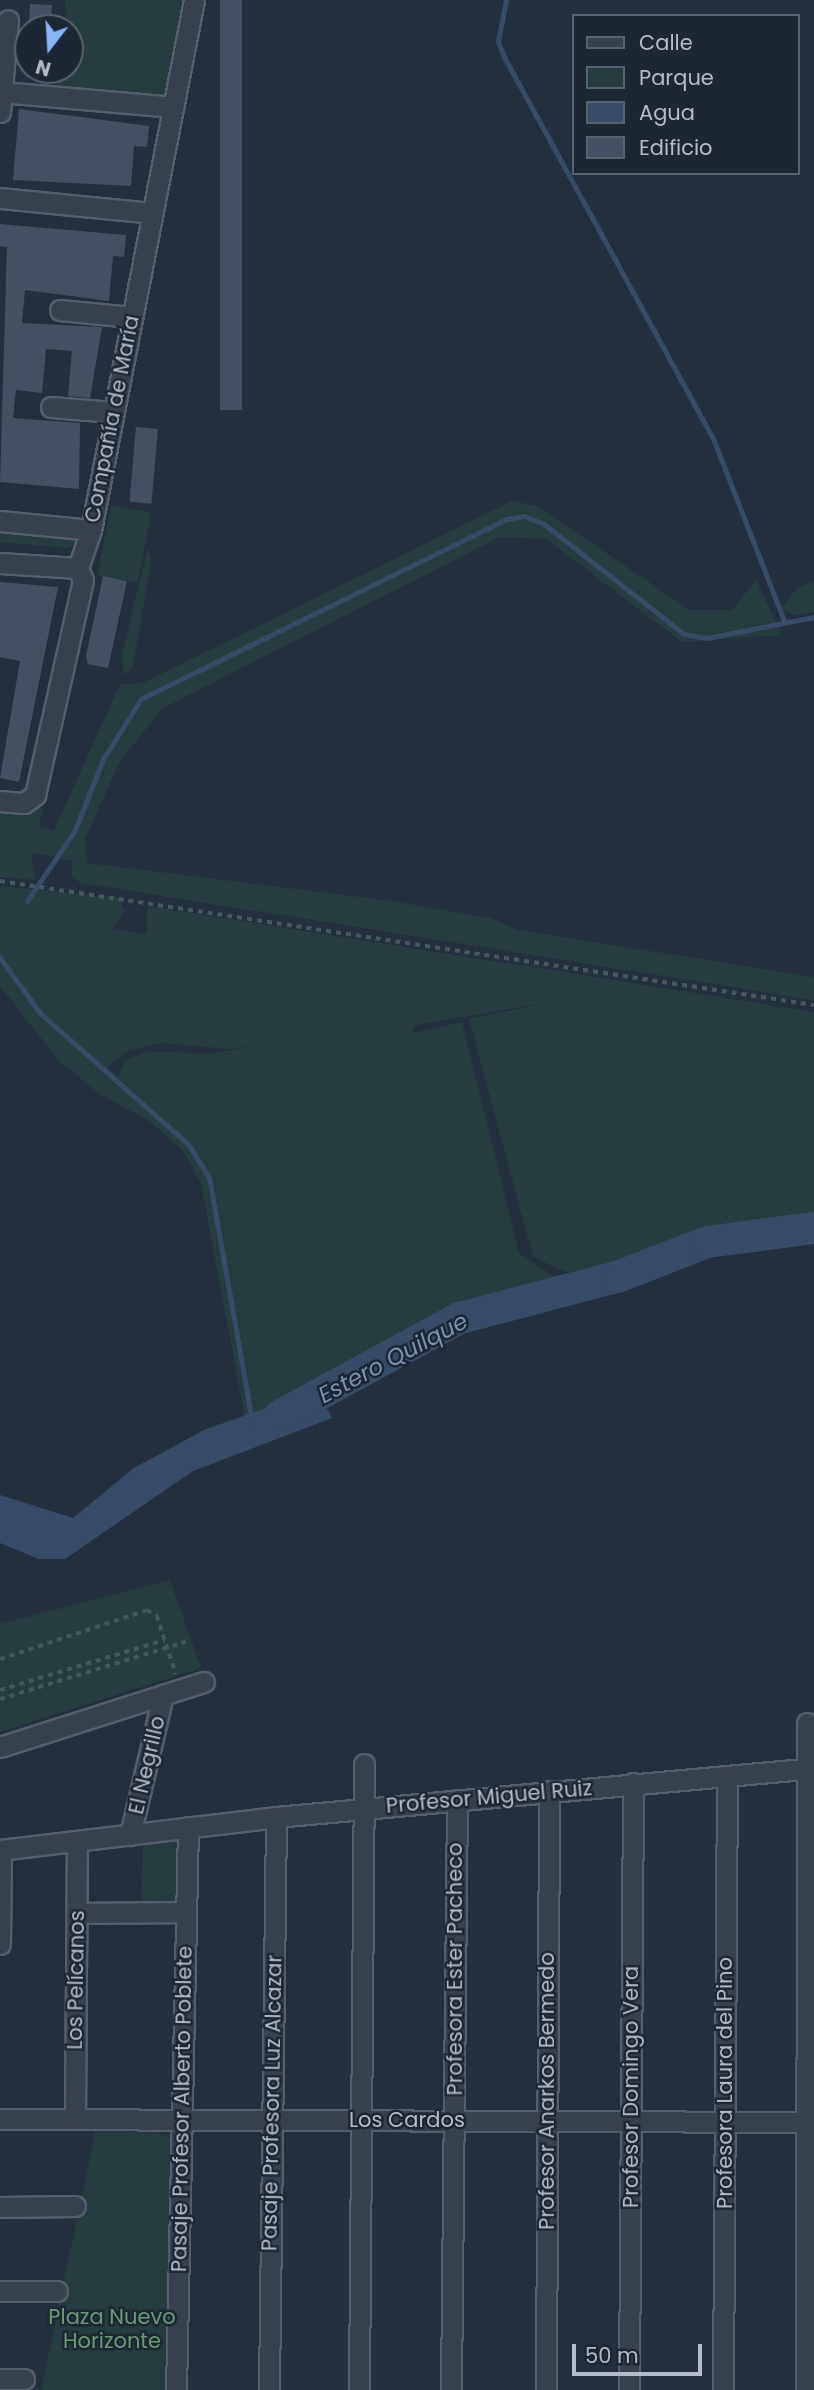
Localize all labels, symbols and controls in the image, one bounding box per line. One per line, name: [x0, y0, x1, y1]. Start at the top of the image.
north arrow: [14, 14, 84, 84]
legend: [572, 14, 800, 175]
text: Calle: [639, 28, 693, 57]
text: N: [33, 53, 54, 83]
text: Parque: [639, 63, 714, 92]
text: Agua: [639, 98, 695, 127]
text: Edificio: [639, 133, 713, 162]
street label: Compañía de María: [80, 313, 144, 525]
water label: Estero Quilque: [314, 1307, 472, 1409]
street label: El Negrillo: [123, 1713, 171, 1817]
street label: Profesor Miguel Ruiz: [385, 1775, 593, 1819]
street label: Profesora Ester Pacheco: [442, 1843, 468, 2095]
street label: Los Pelícanos: [62, 1910, 90, 2050]
street label: Pasaje Profesor Alberto Poblete: [167, 1946, 197, 2272]
street label: Profesor Anarkos Bermedo: [534, 1952, 560, 2230]
street label: Pasaje Profesora Luz Alcazar: [257, 1955, 287, 2251]
street label: Profesora Laura del Pino: [712, 1957, 738, 2209]
street label: Profesor Domingo Vera: [618, 1966, 644, 2208]
street label: Los Cardos: [349, 2107, 465, 2133]
park label: Plaza Nuevo Horizonte: [48, 2304, 176, 2354]
scale bar: [576, 2330, 706, 2374]
text: 50 m: [585, 2341, 639, 2370]

